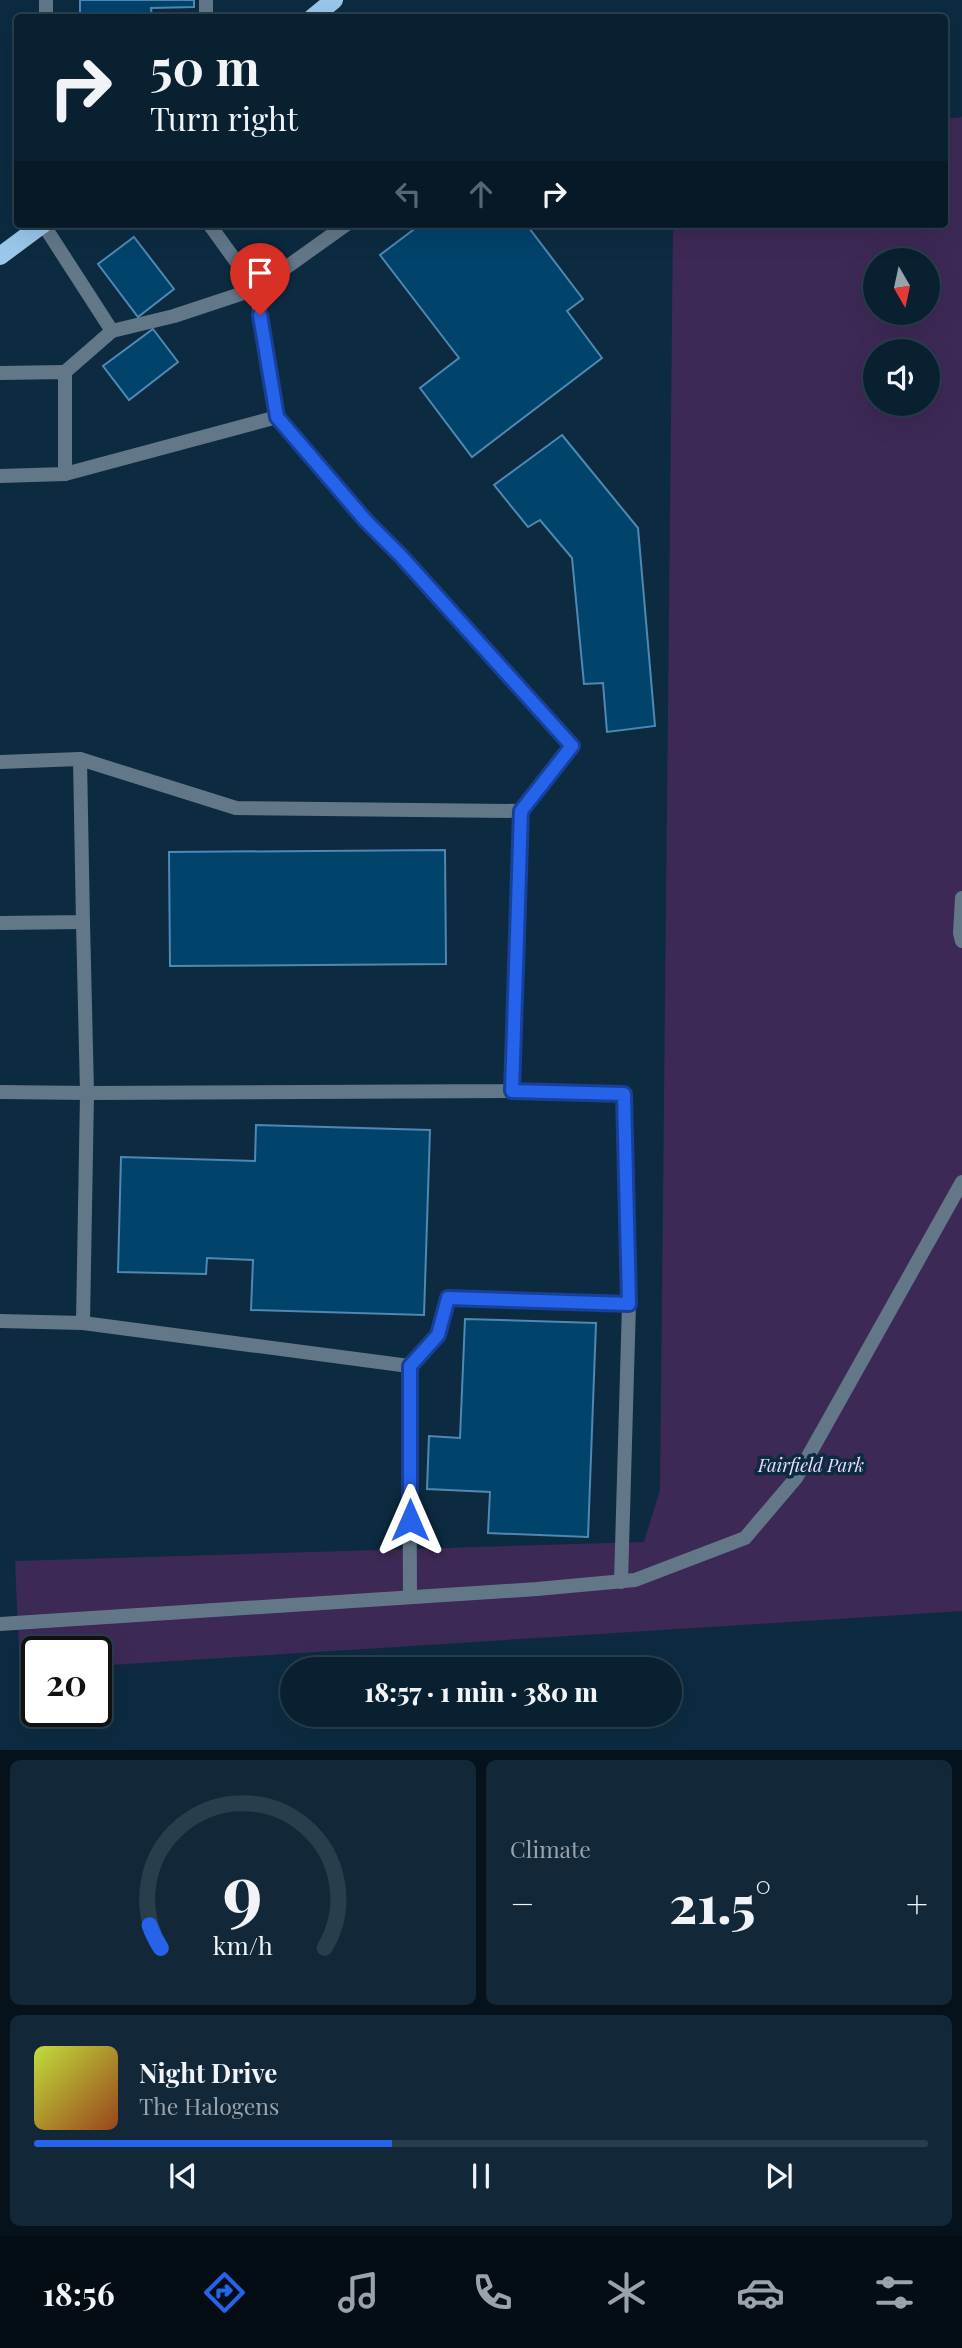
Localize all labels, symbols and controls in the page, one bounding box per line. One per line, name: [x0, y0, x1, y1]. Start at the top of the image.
text: 50 m: [150, 33, 260, 98]
icon: right: [35, 42, 126, 133]
text: Turn right: [150, 96, 298, 139]
icon: left: [389, 175, 427, 213]
icon: ahead: [462, 175, 500, 213]
icon: right: [535, 175, 573, 213]
pin: [230, 243, 290, 315]
north arrow: [863, 248, 940, 326]
map controls: [863, 248, 940, 416]
icon: arrive: [241, 254, 279, 292]
button: sound: [863, 339, 940, 416]
park label: Fairfield Park: [757, 1453, 864, 1477]
position arrow: [373, 1483, 447, 1557]
speed limit sign: 20: [21, 1636, 112, 1727]
text: 18:57 · 1 min · 380 m: [364, 1674, 598, 1709]
text: Climate: [510, 1833, 591, 1864]
text: 9: [223, 1840, 263, 1937]
text: 21.5°: [669, 1868, 771, 1937]
text: −: [510, 1877, 535, 1928]
text: +: [906, 1877, 928, 1928]
text: km/h: [213, 1928, 273, 1961]
text: Night Drive: [139, 2055, 277, 2090]
text: The Halogens: [139, 2090, 279, 2121]
icon: previous: [164, 2157, 202, 2195]
icon: pause: [462, 2157, 500, 2195]
icon: next: [760, 2157, 798, 2195]
icon: directions: [200, 2268, 249, 2317]
icon: music: [334, 2268, 383, 2317]
icon: phone: [468, 2268, 517, 2317]
icon: climate: [602, 2268, 651, 2317]
icon: car: [736, 2268, 785, 2317]
icon: filters: [870, 2268, 919, 2317]
text: 18:56: [43, 2271, 115, 2314]

